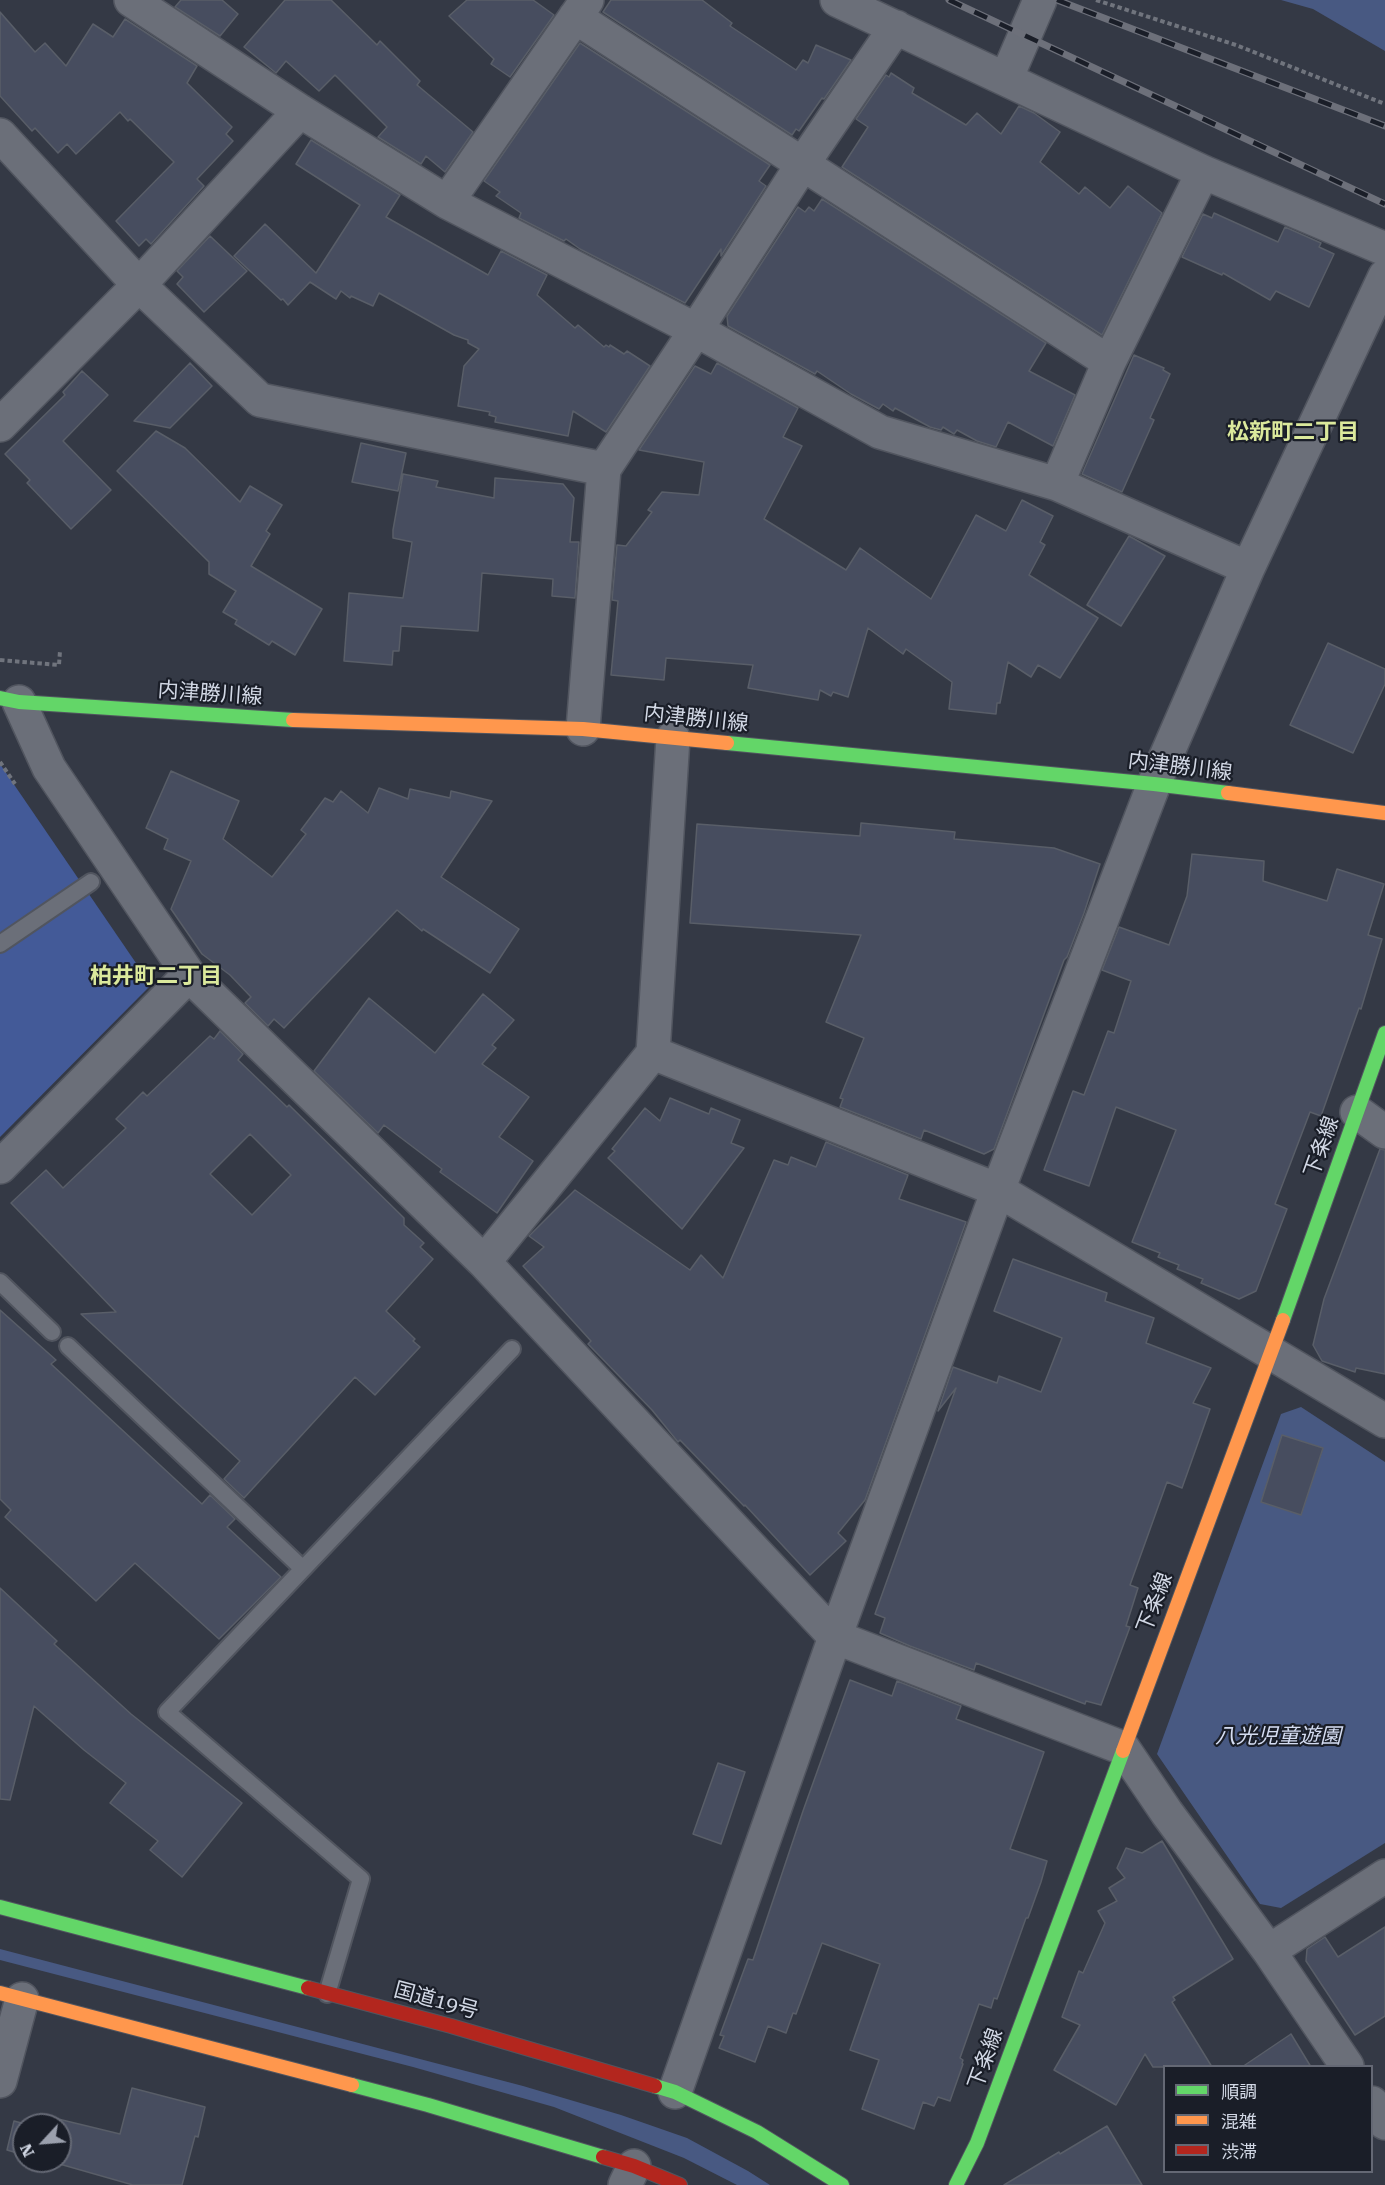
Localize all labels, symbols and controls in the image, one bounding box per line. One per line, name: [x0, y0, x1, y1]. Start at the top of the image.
district label: 松新町二丁目: [1227, 420, 1359, 446]
street label: 内津勝川線: [157, 678, 263, 710]
street label: 内津勝川線: [642, 701, 750, 737]
street label: 内津勝川線: [1126, 748, 1234, 786]
district label: 柏井町二丁目: [90, 964, 222, 990]
street label: 下条線: [1299, 1113, 1345, 1181]
street label: 下条線: [1132, 1569, 1178, 1637]
park label: 八光児童遊園: [1215, 1724, 1341, 1750]
street label: 国道19号: [391, 1978, 481, 2024]
street label: 下条線: [963, 2025, 1009, 2093]
legend: [1163, 2065, 1373, 2173]
text: 順調: [1221, 2081, 1257, 2102]
text: 混雑: [1221, 2111, 1257, 2132]
north arrow: [12, 2113, 72, 2173]
text: N: [16, 2141, 38, 2160]
text: 渋滞: [1221, 2141, 1257, 2162]

